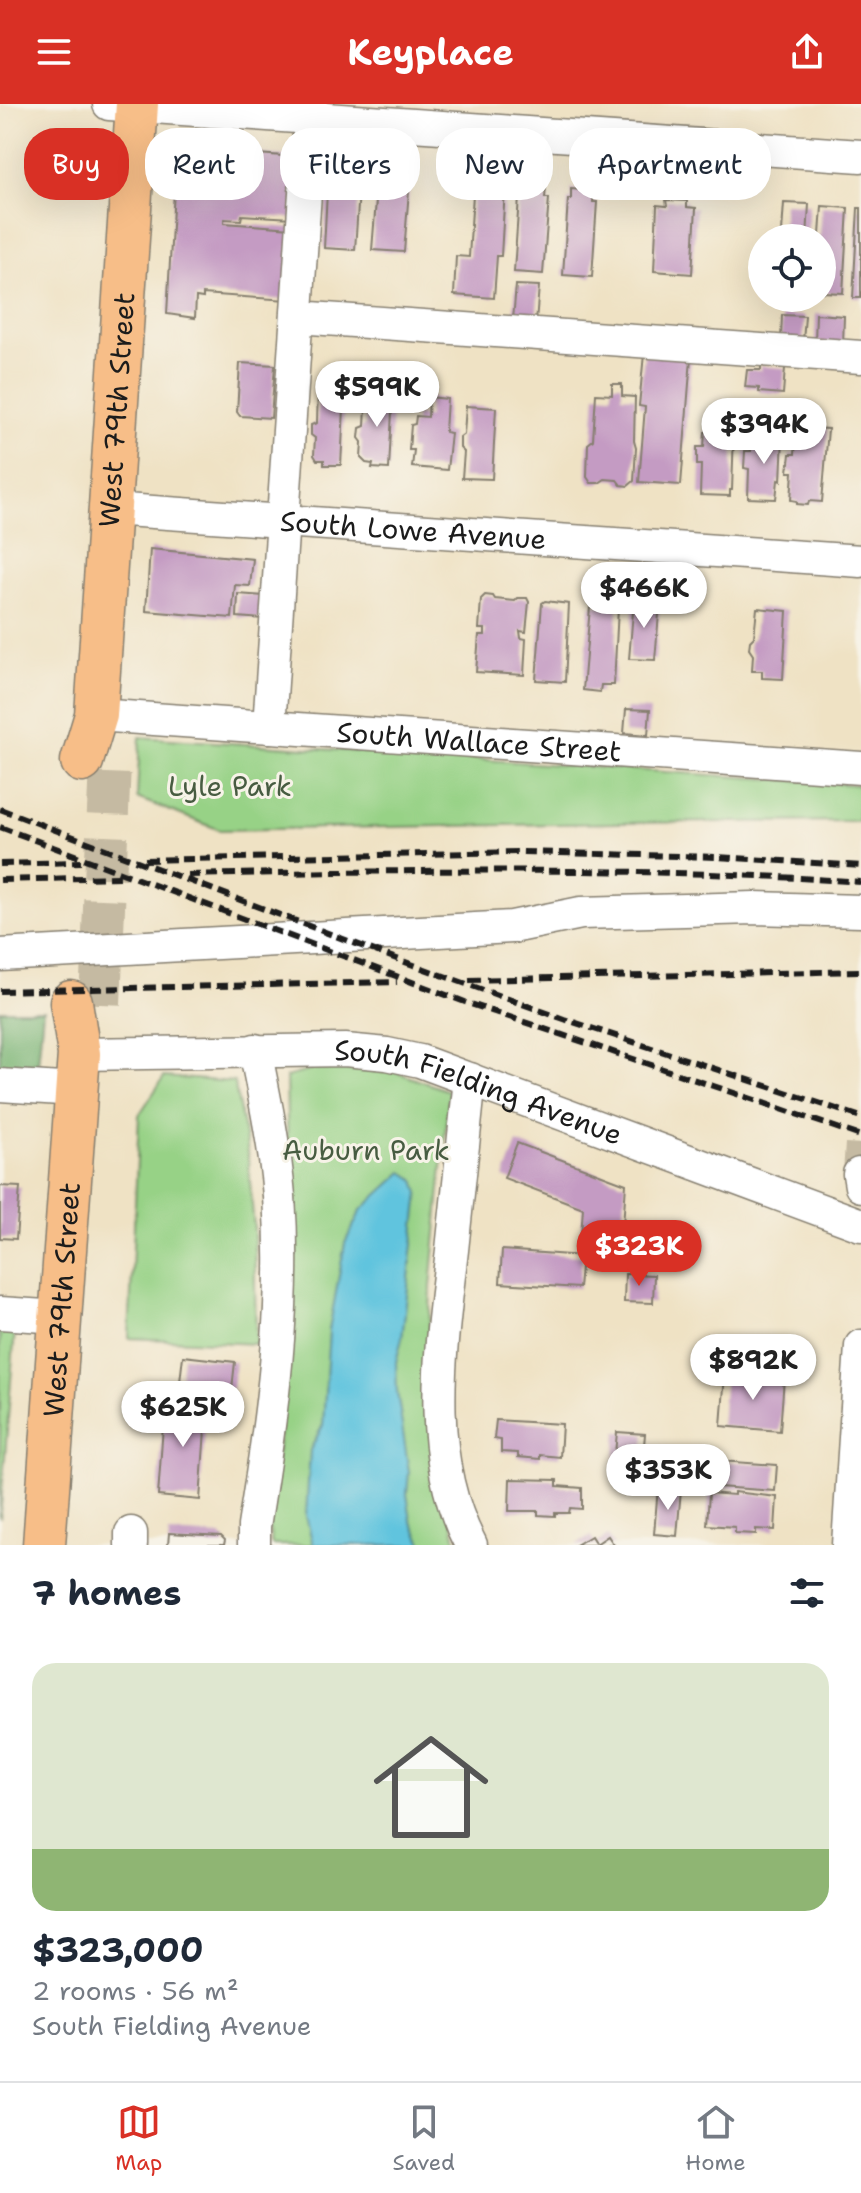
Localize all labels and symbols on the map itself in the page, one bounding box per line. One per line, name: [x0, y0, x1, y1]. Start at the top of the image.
street label: West 79th Street: [90, 291, 143, 529]
pin: $599K: [321, 361, 433, 429]
pin: $394K: [708, 398, 820, 466]
street label: South Lowe Avenue: [279, 502, 548, 558]
pin: $466K: [588, 562, 700, 630]
street label: South Wallace Street: [335, 713, 623, 770]
park label: Lyle Park: [168, 767, 292, 805]
street label: South Fielding Avenue: [334, 1031, 628, 1154]
park label: Auburn Park: [282, 1131, 450, 1169]
street label: West 79th Street: [34, 1181, 89, 1418]
pin: $323K: [583, 1220, 695, 1288]
pin: $892K: [697, 1334, 809, 1402]
pin: $625K: [127, 1381, 239, 1449]
pin: $353K: [612, 1444, 724, 1512]

